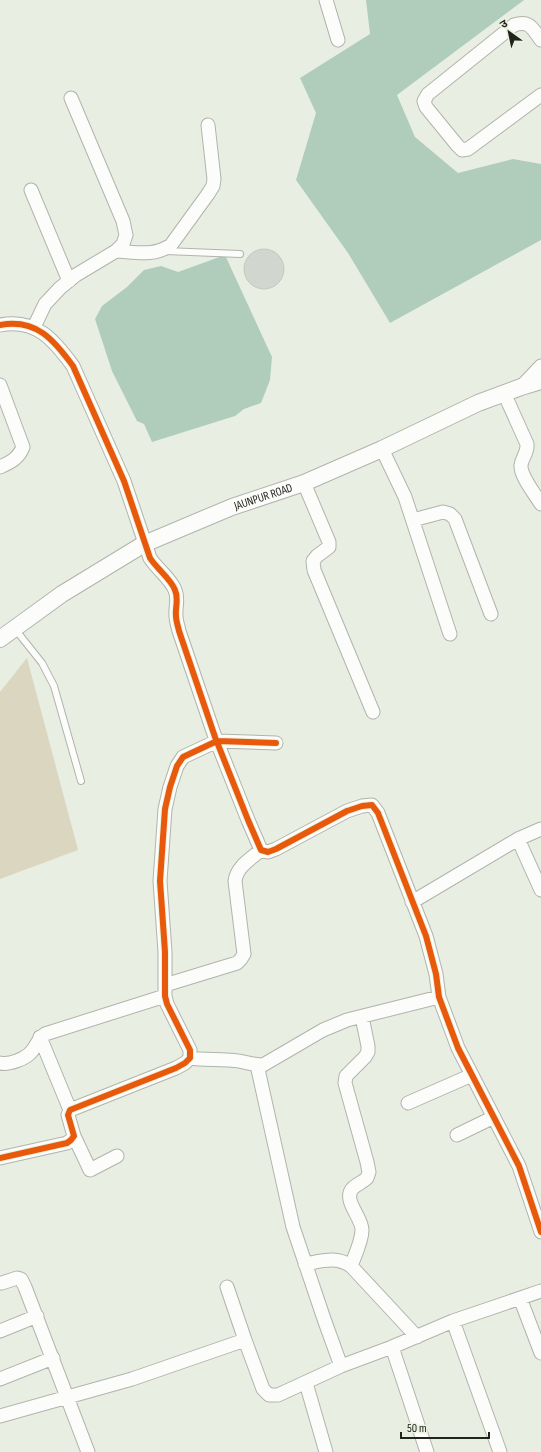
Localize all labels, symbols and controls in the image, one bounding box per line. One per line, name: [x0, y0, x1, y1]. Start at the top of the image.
north arrow: [489, 12, 529, 52]
text: उ: [498, 17, 511, 31]
street label: JAUNPUR ROAD: [231, 480, 295, 514]
scale bar: [401, 1414, 489, 1440]
text: 50 m: [407, 1421, 427, 1436]

